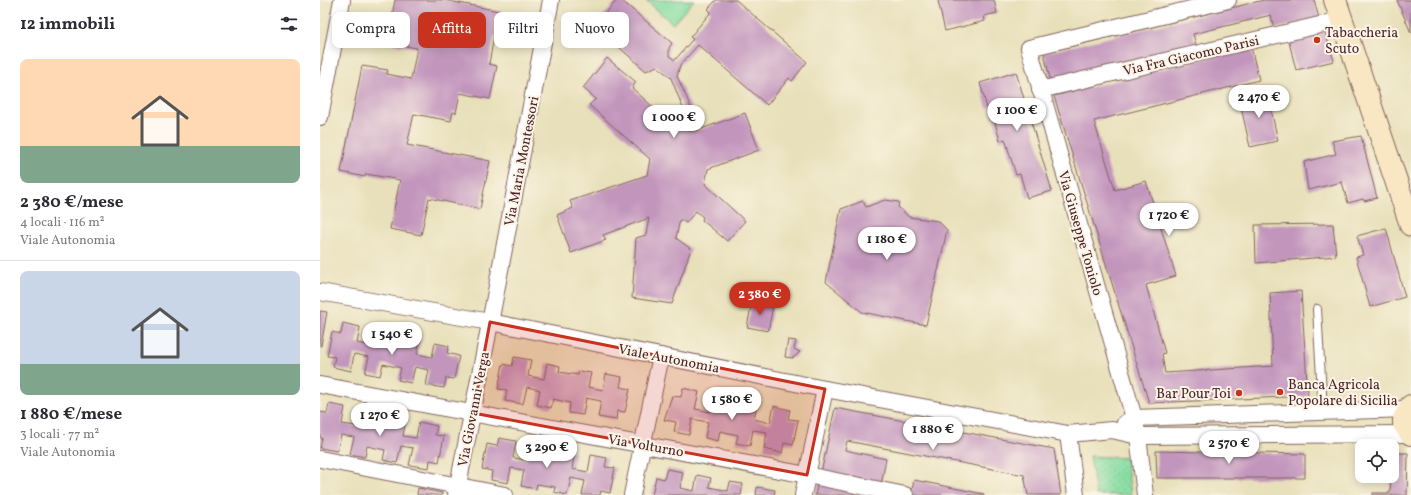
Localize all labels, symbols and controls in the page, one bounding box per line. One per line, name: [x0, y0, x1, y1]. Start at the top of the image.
chip: Compra: [332, 12, 410, 48]
chip: Affitta: [418, 12, 486, 48]
chip: Filtri: [494, 12, 553, 48]
chip: Nuovo: [561, 12, 629, 48]
text: 12 immobili: [20, 13, 115, 36]
icon: filters: [278, 13, 300, 35]
place label: Tabaccheria Scuto: [1325, 24, 1398, 59]
street label: Via Fra Giacomo Parisi: [1121, 32, 1261, 81]
marker: Tabaccheria Scuto: [1312, 35, 1322, 45]
icon: home: [124, 85, 196, 157]
pin: 2 470 €: [1222, 85, 1296, 119]
text: 2 470 €: [1237, 89, 1281, 107]
street label: Via Maria Montessori: [501, 95, 544, 228]
pin: 1 100 €: [980, 98, 1054, 132]
text: 1 100 €: [996, 102, 1038, 120]
pin: 1 000 €: [637, 105, 711, 139]
text: 1 000 €: [652, 109, 696, 127]
street label: Via Giuseppe Toniolo: [1053, 169, 1106, 298]
text: 2 380 €/mese: [20, 191, 123, 214]
pin: 1 720 €: [1132, 203, 1206, 237]
text: 1 720 €: [1149, 207, 1189, 225]
text: 4 locali · 116 m²: [20, 214, 105, 232]
pin: 1 180 €: [850, 227, 924, 261]
text: 1 180 €: [867, 231, 907, 249]
text: Viale Autonomia: [20, 232, 115, 250]
pin: 2 380 €: [723, 282, 797, 316]
text: 2 380 €: [738, 286, 782, 304]
icon: home: [124, 297, 196, 369]
pin: 1 540 €: [355, 322, 429, 356]
text: 1 540 €: [371, 326, 413, 344]
street label: Viale Autonomia: [616, 340, 721, 379]
street label: Via Giovanni Verga: [454, 350, 495, 469]
place label: Banca Agricola Popolare di Sicilia: [1288, 376, 1398, 411]
place label: Bar Pour Toi: [1156, 385, 1231, 404]
pin: 1 580 €: [695, 387, 769, 421]
marker: Banca Agricola Popolare di Sicilia: [1275, 387, 1285, 397]
marker: Bar Pour Toi: [1234, 388, 1244, 398]
text: 1 580 €: [711, 391, 753, 409]
text: 1 880 €/mese: [20, 403, 122, 426]
pin: 1 270 €: [343, 403, 417, 437]
text: 1 270 €: [360, 407, 400, 425]
pin: 1 880 €: [896, 417, 970, 451]
text: 1 880 €: [912, 421, 954, 439]
text: 3 locali · 77 m²: [20, 426, 99, 444]
street label: Via Volturno: [606, 430, 685, 462]
pin: 2 570 €: [1192, 431, 1266, 465]
pin: 3 290 €: [510, 435, 584, 469]
text: 2 570 €: [1208, 435, 1250, 453]
text: 3 290 €: [525, 439, 569, 457]
map controls: [1355, 439, 1399, 483]
button: locate: [1355, 439, 1399, 483]
text: Viale Autonomia: [20, 444, 115, 462]

